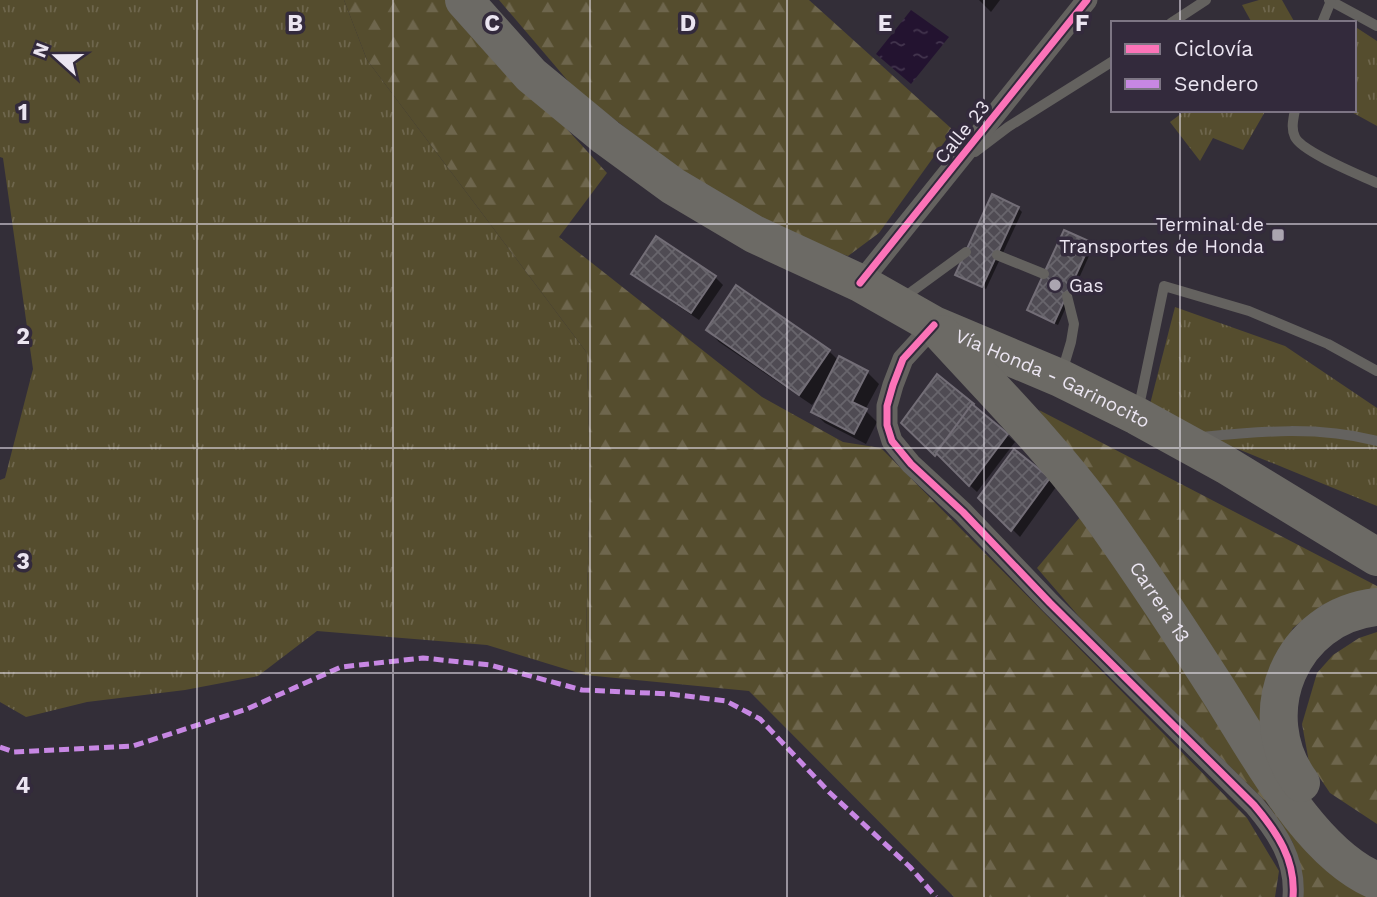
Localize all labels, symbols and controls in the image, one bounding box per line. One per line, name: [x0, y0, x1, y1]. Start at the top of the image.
text: B: [287, 10, 303, 37]
text: C: [484, 10, 500, 37]
text: D: [680, 10, 696, 37]
text: E: [878, 10, 892, 37]
text: F: [1075, 10, 1089, 37]
north arrow: [21, 21, 91, 91]
legend: [1111, 21, 1356, 112]
text: Ciclovía: [1174, 36, 1253, 61]
text: N: [27, 39, 54, 61]
text: Sendero: [1174, 71, 1259, 96]
street label: Calle 23: [929, 96, 995, 168]
text: 1: [18, 99, 28, 126]
place label: Terminal de Transportes de Honda: [1059, 213, 1264, 258]
marker: Terminal de Transportes de Honda: [1270, 227, 1286, 243]
place label: Gas: [1069, 274, 1104, 297]
marker: Gas: [1047, 277, 1063, 293]
text: 2: [16, 323, 30, 350]
street label: Vía Honda - Garinocito: [952, 324, 1154, 433]
text: 3: [16, 548, 30, 575]
street label: Carrera 13: [1125, 557, 1195, 647]
text: 4: [16, 772, 31, 799]

